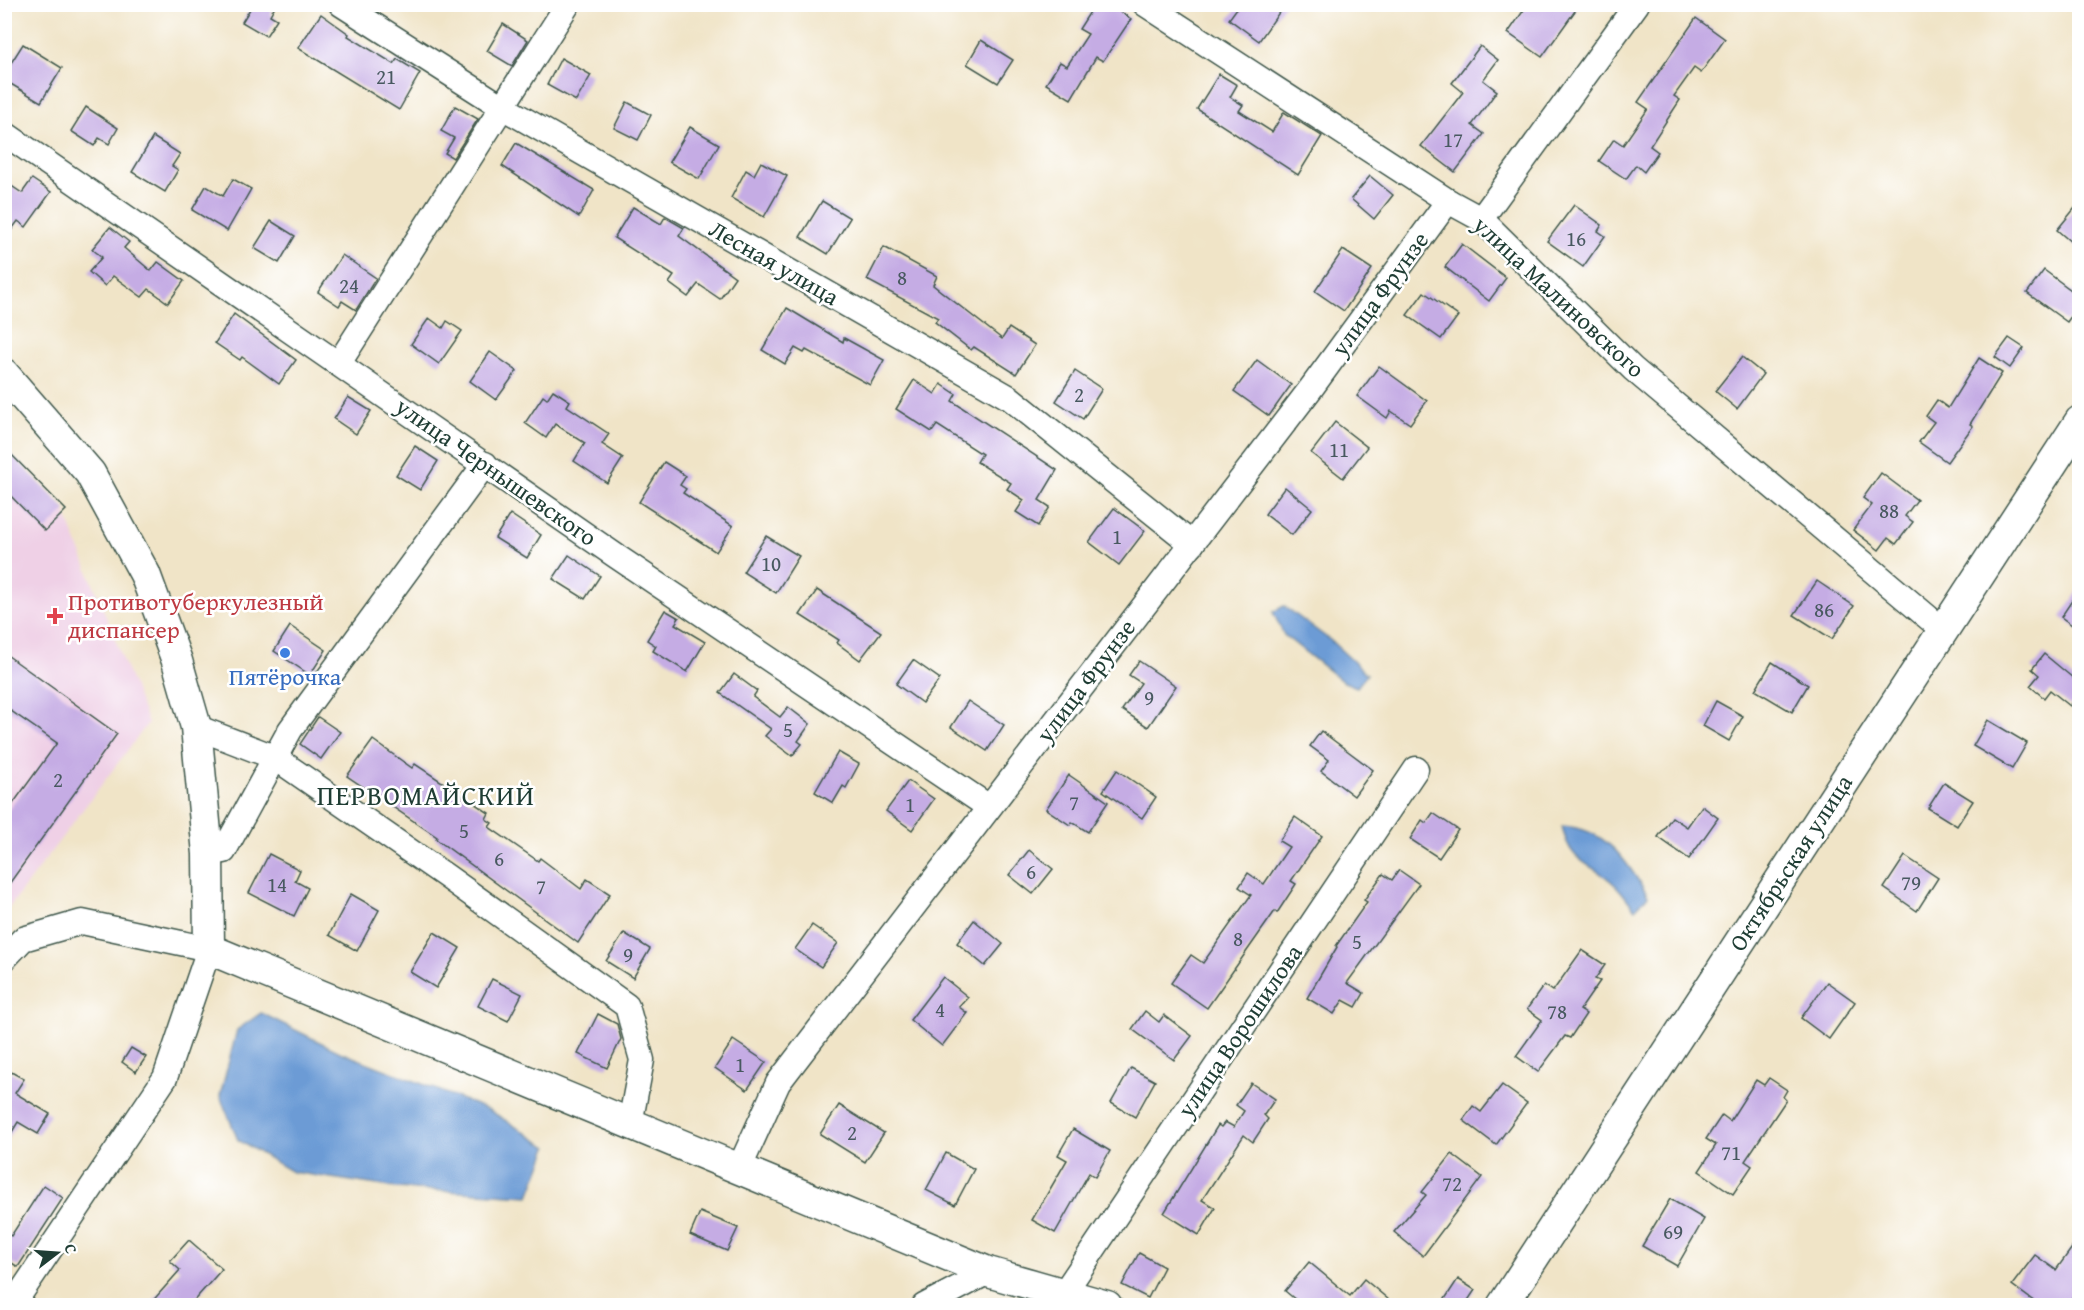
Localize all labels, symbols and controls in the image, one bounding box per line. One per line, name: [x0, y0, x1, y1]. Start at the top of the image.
house number: 21: [376, 61, 396, 92]
house number: 17: [1443, 124, 1463, 155]
street label: улица Малиновского: [1465, 207, 1653, 386]
street label: Лесная улица: [703, 211, 846, 314]
house number: 16: [1566, 223, 1586, 254]
street label: улица Фрунзе: [1322, 224, 1437, 364]
house number: 8: [897, 262, 907, 293]
house number: 24: [339, 270, 359, 301]
house number: 2: [1074, 379, 1084, 410]
street label: улица Чернышевского: [388, 388, 604, 554]
house number: 11: [1329, 434, 1349, 465]
house number: 88: [1879, 495, 1899, 526]
house number: 1: [1112, 521, 1122, 552]
house number: 10: [761, 548, 781, 579]
place label: Противотуберкулезный диспансер: [68, 584, 323, 647]
house number: 86: [1814, 594, 1834, 625]
marker: Противотуберкулезный диспансер: [46, 607, 64, 625]
street label: улица Фрунзе: [1027, 612, 1144, 751]
marker: Пятёрочка: [278, 646, 292, 660]
place label: Пятёрочка: [229, 659, 342, 694]
house number: 9: [1144, 682, 1154, 713]
house number: 5: [783, 714, 793, 745]
house number: 2: [53, 764, 63, 795]
street label: Октябрьская улица: [1720, 767, 1861, 958]
district label: ПЕРВОМАЙСКИЙ: [317, 775, 535, 815]
house number: 7: [1069, 787, 1079, 818]
house number: 1: [905, 789, 915, 820]
house number: 5: [459, 815, 469, 846]
house number: 6: [494, 843, 504, 874]
house number: 6: [1026, 856, 1036, 887]
house number: 79: [1901, 867, 1921, 898]
house number: 14: [267, 869, 287, 900]
house number: 7: [536, 871, 546, 902]
house number: 8: [1233, 923, 1243, 954]
house number: 5: [1352, 926, 1362, 957]
street label: улица Ворошилова: [1168, 937, 1311, 1125]
house number: 9: [623, 939, 633, 970]
house number: 4: [935, 994, 945, 1025]
house number: 78: [1547, 996, 1567, 1027]
house number: 1: [735, 1049, 745, 1080]
house number: 2: [847, 1117, 857, 1148]
house number: 71: [1721, 1137, 1741, 1168]
house number: 72: [1442, 1168, 1462, 1199]
house number: 69: [1663, 1216, 1683, 1247]
north arrow: [27, 1223, 87, 1283]
text: С: [59, 1241, 84, 1256]

